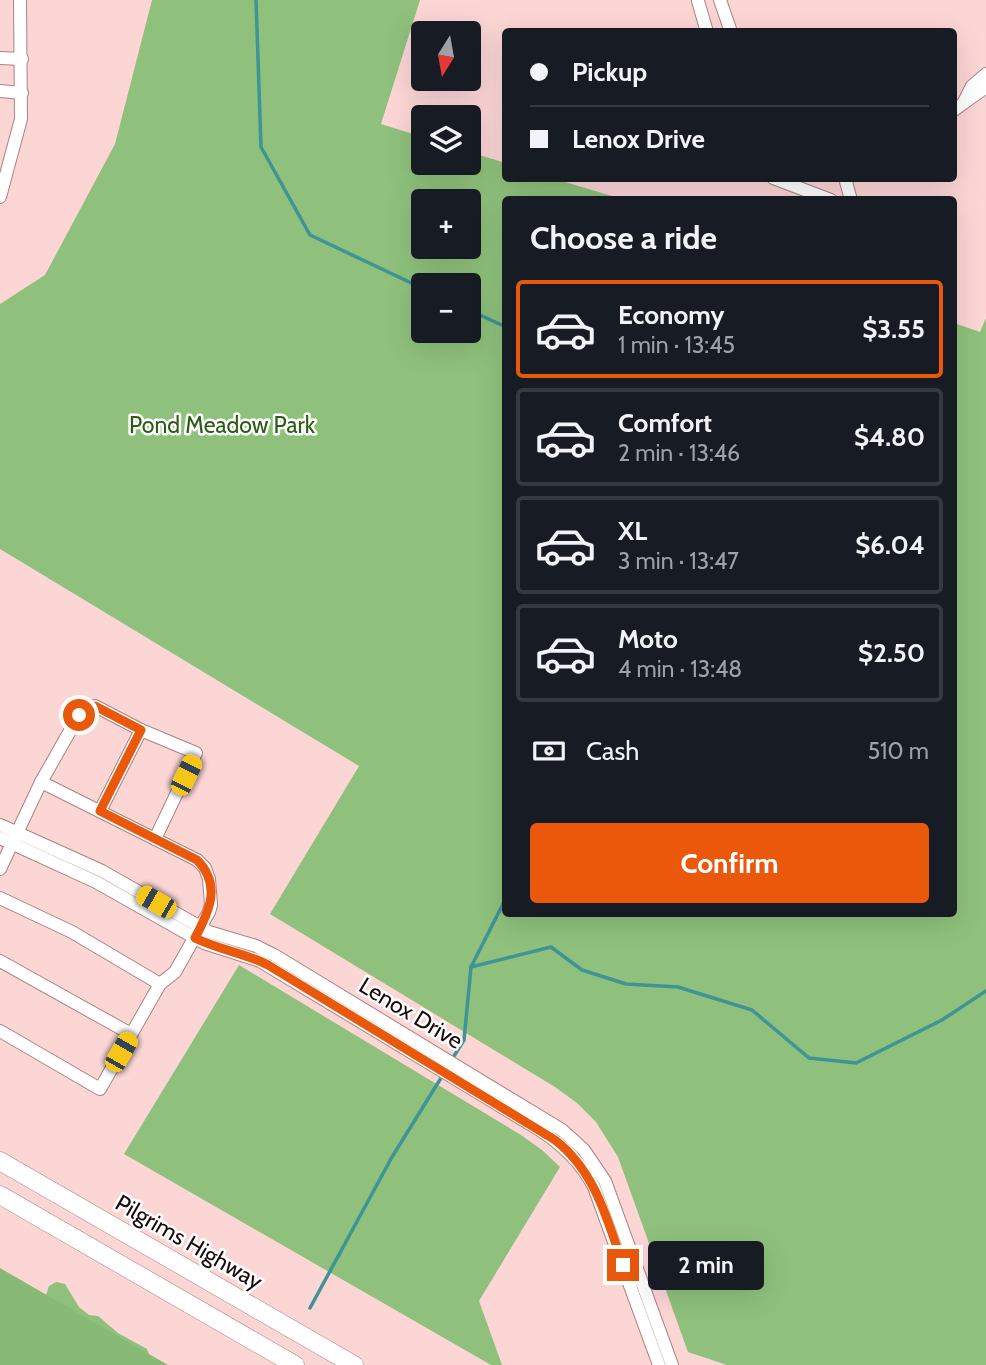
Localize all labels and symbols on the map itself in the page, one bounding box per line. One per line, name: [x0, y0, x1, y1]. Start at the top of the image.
north arrow: [411, 21, 481, 91]
park label: Pond Meadow Park: [129, 411, 316, 439]
route start: [63, 699, 95, 731]
car: [168, 752, 205, 798]
car: [133, 882, 180, 922]
street label: Lenox Drive: [354, 971, 468, 1055]
car: [102, 1029, 141, 1075]
street label: Pilgrims Highway: [110, 1189, 268, 1296]
callout: 2 min: [648, 1240, 763, 1290]
route end: [607, 1249, 639, 1281]

